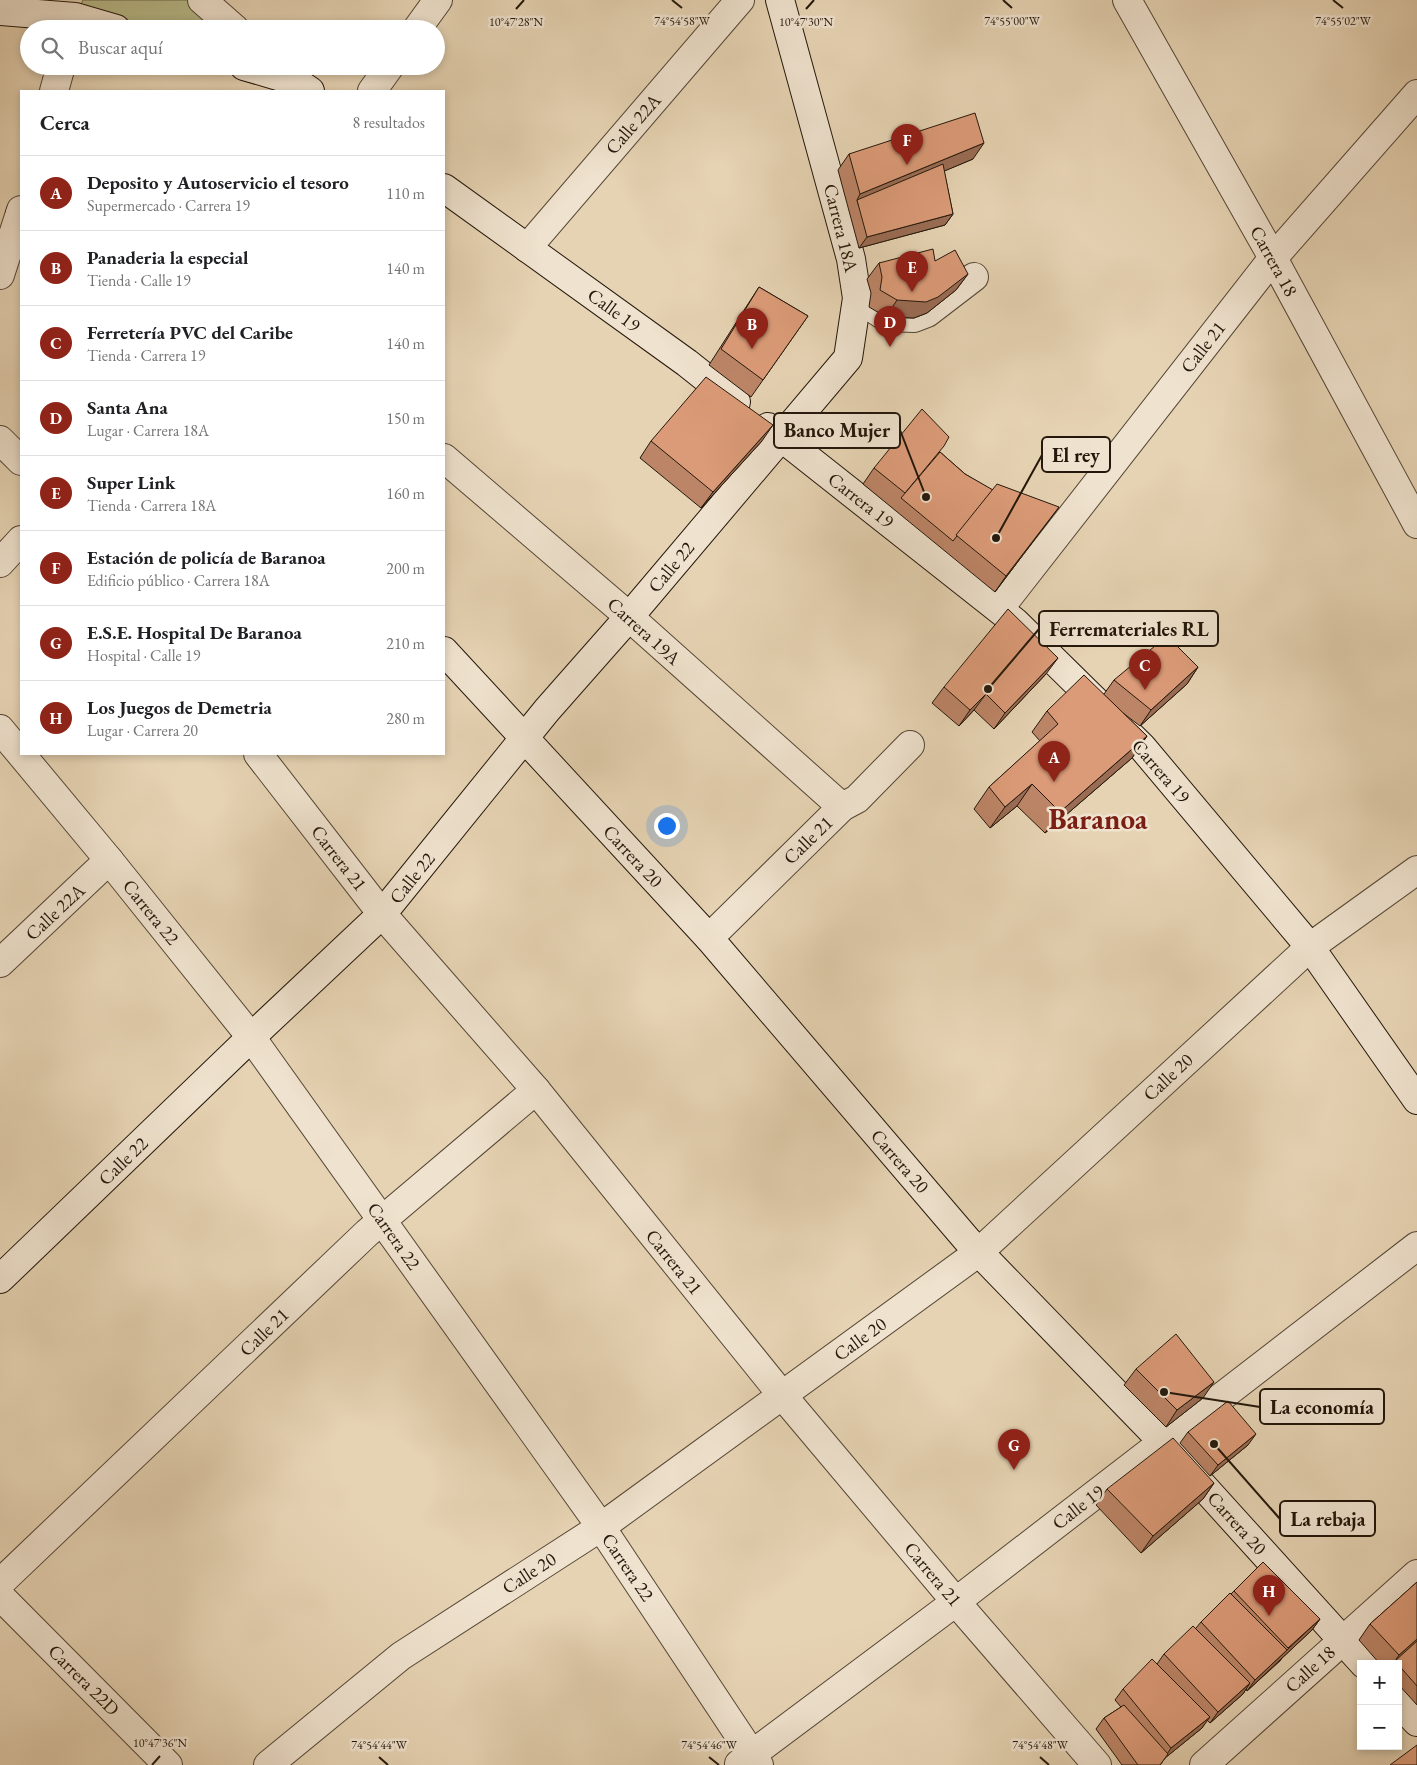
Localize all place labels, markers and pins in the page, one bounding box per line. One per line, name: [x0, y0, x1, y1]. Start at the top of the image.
pin: F: [891, 124, 923, 165]
pin: E: [896, 251, 928, 292]
pin: D: [874, 306, 906, 347]
pin: B: [736, 308, 768, 349]
callout: Banco Mujer: [774, 413, 900, 448]
callout: El rey: [1042, 437, 1110, 472]
callout: Ferremateriales RL: [1039, 611, 1218, 646]
pin: C: [1129, 649, 1161, 690]
pin: A: [1038, 741, 1070, 782]
callout: La economía: [1260, 1389, 1384, 1424]
pin: G: [998, 1429, 1030, 1470]
callout: La rebaja: [1280, 1501, 1375, 1536]
pin: H: [1253, 1575, 1285, 1616]

